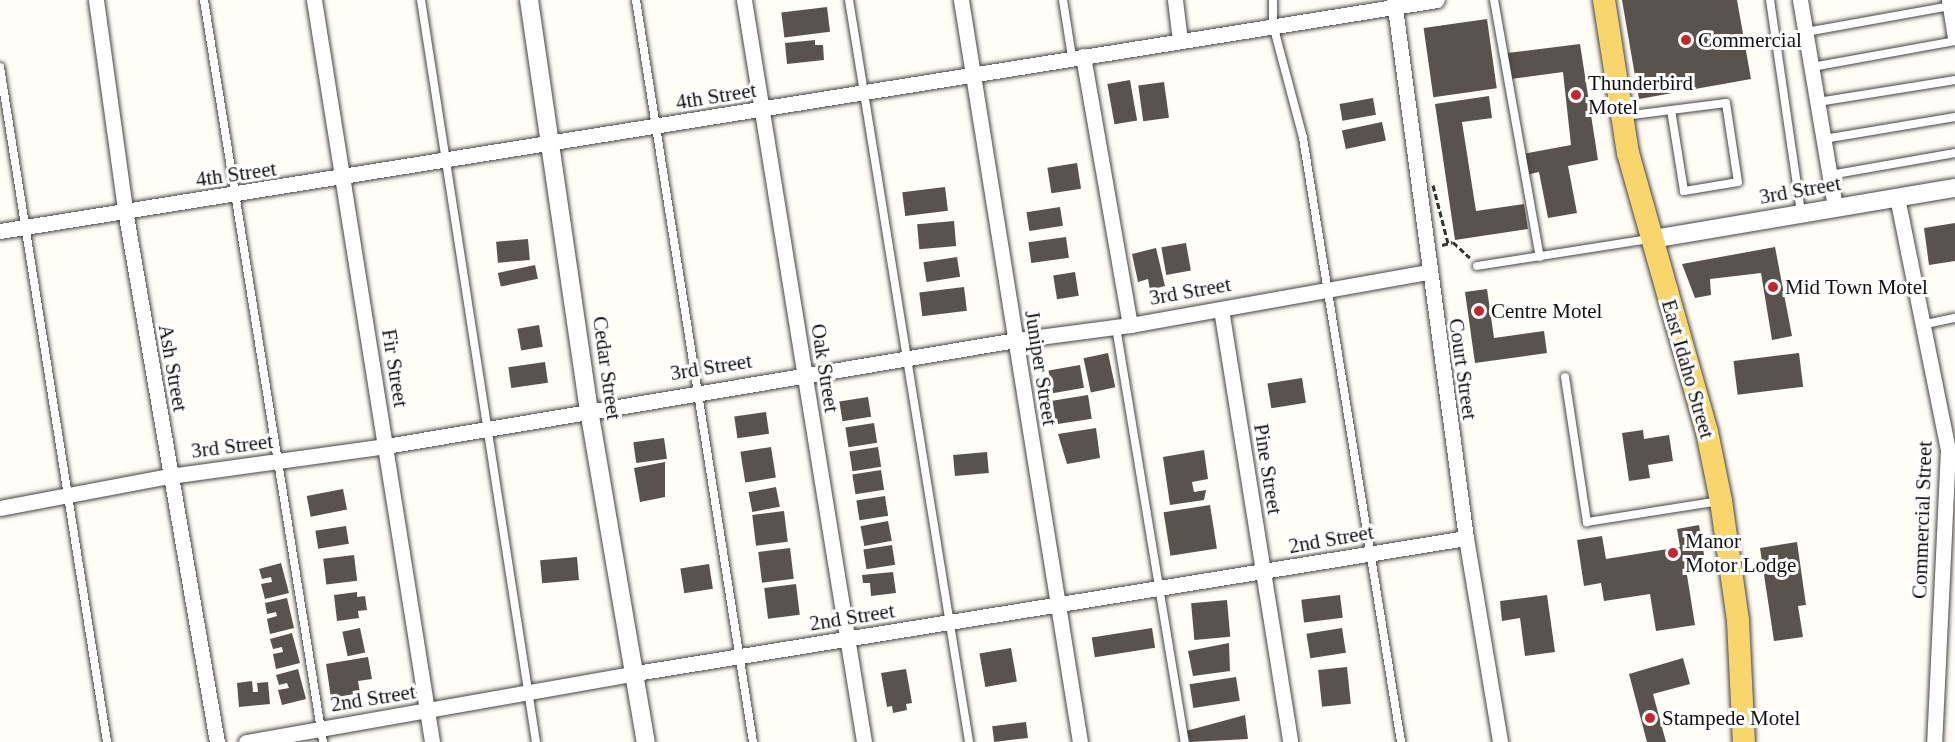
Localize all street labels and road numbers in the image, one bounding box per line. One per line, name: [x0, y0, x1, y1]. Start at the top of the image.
street label: 4th Street: [674, 77, 758, 115]
street label: 4th Street: [194, 156, 278, 192]
street label: 3rd Street: [1757, 170, 1843, 210]
street label: 3rd Street: [1147, 271, 1233, 311]
street label: East Idaho Street: [1656, 297, 1720, 441]
street label: Juniper Street: [1019, 309, 1063, 427]
street label: Cedar Street: [587, 315, 627, 421]
street label: Court Street: [1443, 317, 1483, 421]
street label: Ash Street: [153, 322, 193, 414]
street label: Oak Street: [806, 322, 844, 414]
street label: Fir Street: [376, 327, 414, 409]
street label: 3rd Street: [668, 348, 754, 386]
street label: Pine Street: [1248, 422, 1288, 516]
street label: 3rd Street: [190, 428, 274, 464]
street label: Commercial Street: [1907, 441, 1937, 599]
street label: 2nd Street: [1287, 519, 1375, 559]
street label: 2nd Street: [808, 598, 896, 636]
street label: 2nd Street: [329, 679, 417, 717]

